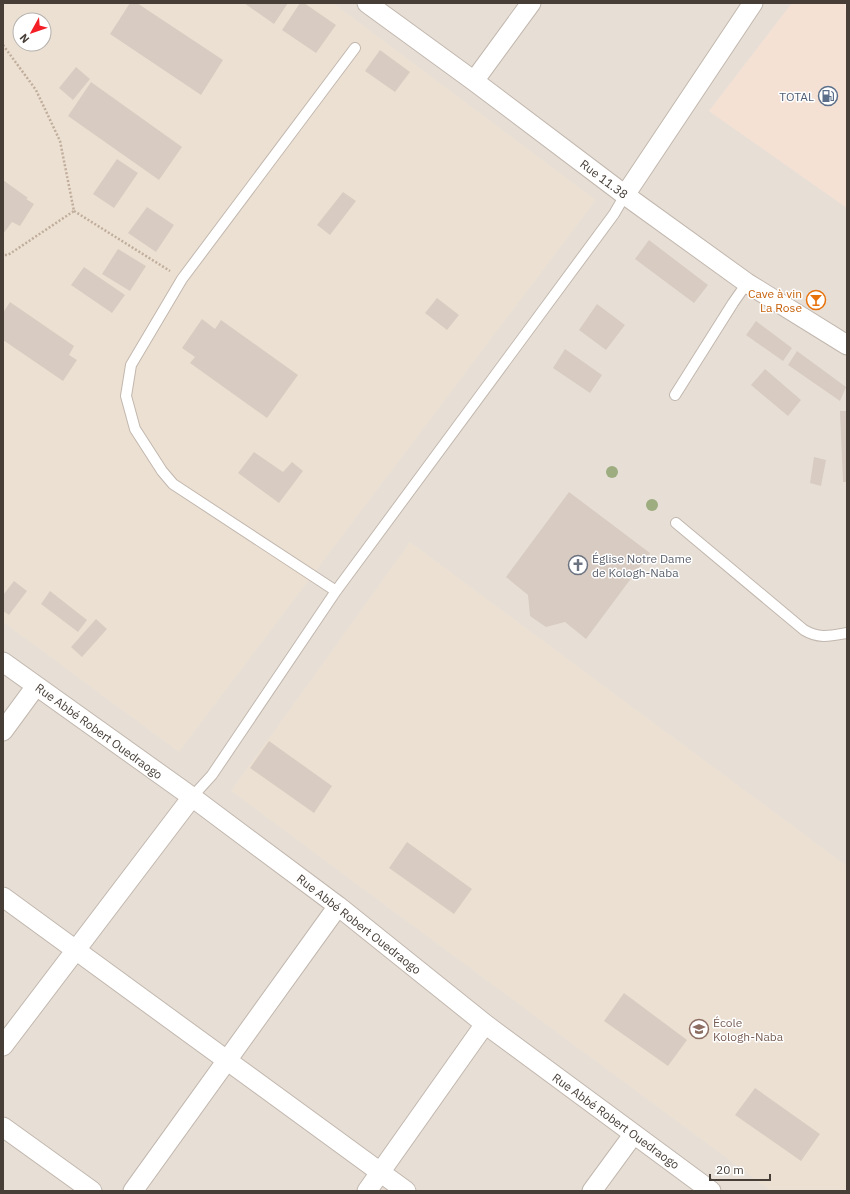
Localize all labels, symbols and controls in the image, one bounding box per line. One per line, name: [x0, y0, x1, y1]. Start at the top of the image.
north arrow: [12, 12, 52, 52]
text: N: [16, 31, 32, 46]
fuel station icon: TOTAL: [817, 85, 839, 107]
place label: TOTAL: [779, 89, 814, 104]
street label: Rue 11.38: [577, 156, 631, 202]
place label: Cave à vin La Rose: [748, 286, 802, 315]
bar icon: Cave à vin La Rose: [805, 289, 827, 311]
place label: Église Notre Dame de Kologh-Naba: [592, 551, 692, 580]
church icon: Église Notre Dame de Kologh-Naba: [567, 554, 589, 576]
street label: Rue Abbé Robert Ouedraogo: [32, 680, 166, 782]
street label: Rue Abbé Robert Ouedraogo: [294, 871, 424, 977]
place label: École Kologh-Naba: [713, 1015, 784, 1044]
school or university icon: École Kologh-Naba: [688, 1018, 710, 1040]
street label: Rue Abbé Robert Ouedraogo: [549, 1070, 683, 1172]
scale bar: [710, 1156, 770, 1182]
text: 20 m: [716, 1162, 744, 1177]

